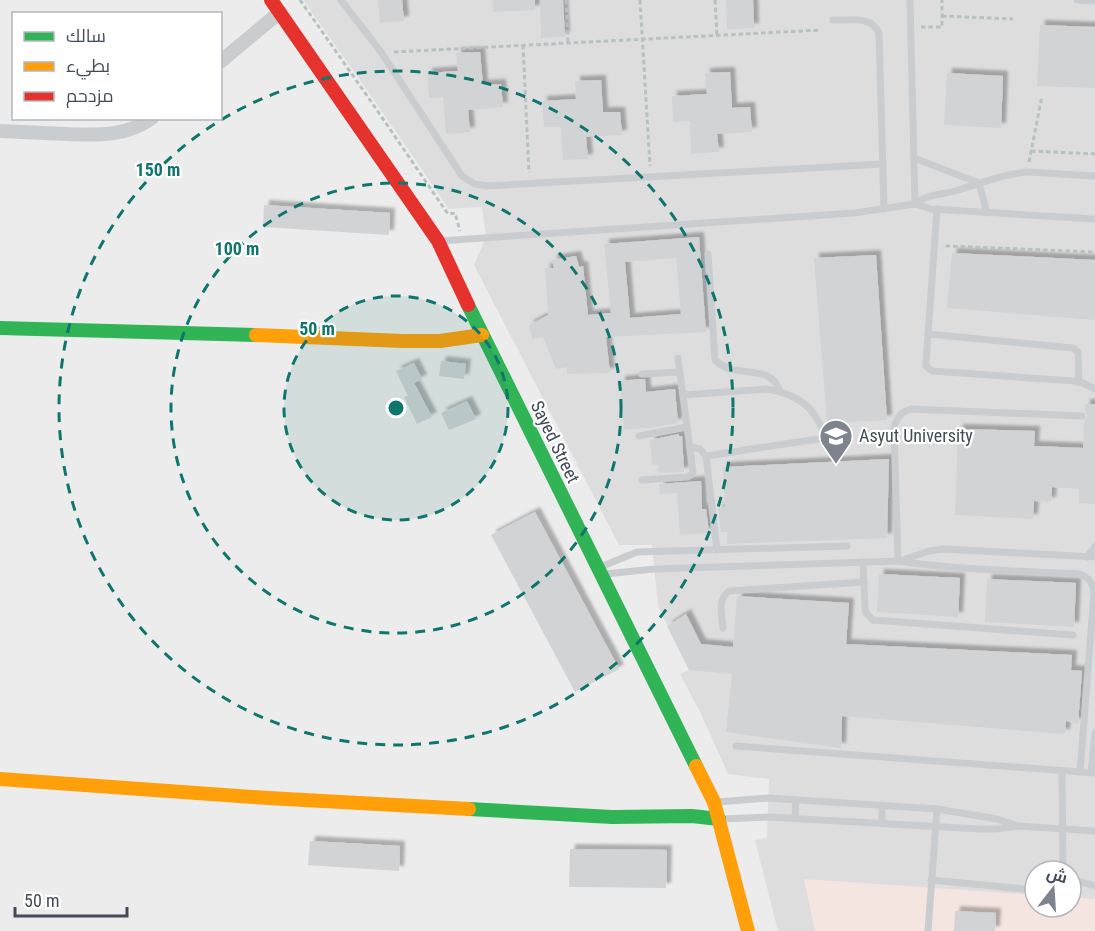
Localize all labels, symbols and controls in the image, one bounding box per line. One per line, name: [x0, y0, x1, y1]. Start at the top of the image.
legend: [12, 12, 222, 120]
text: سالك: [66, 25, 106, 46]
text: بطيء: [66, 55, 110, 80]
text: مزدحم: [66, 85, 114, 108]
text: 150 m: [136, 159, 180, 180]
text: 100 m: [215, 238, 259, 259]
text: 50 m: [299, 318, 335, 339]
street label: Sayed Street: [527, 397, 584, 486]
centre of rings: [386, 398, 406, 418]
school or university icon: Asyut University: [818, 418, 854, 465]
place label: Asyut University: [859, 425, 973, 446]
north arrow: [1023, 859, 1083, 919]
text: ش: [1045, 863, 1070, 887]
scale bar: [15, 880, 128, 918]
text: 50 m: [24, 890, 59, 911]

